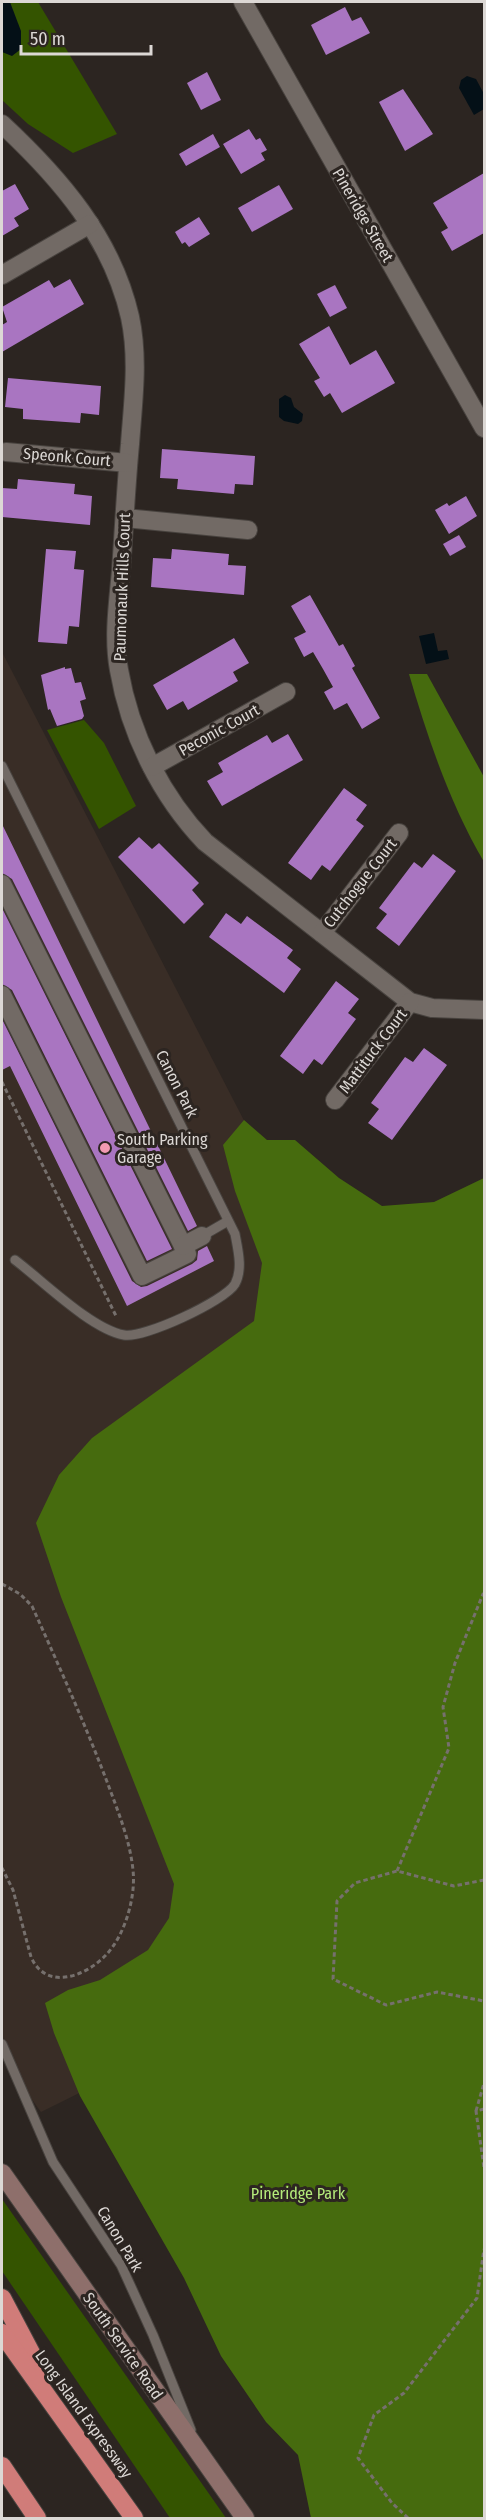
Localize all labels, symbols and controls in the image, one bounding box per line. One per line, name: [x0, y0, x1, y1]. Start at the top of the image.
scale bar: [21, 18, 152, 56]
text: 50 m: [30, 28, 66, 50]
street label: Pineridge Street: [328, 165, 398, 266]
street label: Speonk Court: [22, 444, 112, 470]
street label: Paumonauk Hills Court: [110, 512, 134, 662]
street label: Peconic Court: [175, 700, 263, 760]
street label: Cutchogue Court: [319, 834, 401, 931]
street label: Mattituck Court: [335, 1004, 411, 1097]
street label: Canon Park: [152, 1047, 202, 1121]
place label: South Parking Garage: [117, 1130, 208, 1167]
marker: South Parking Garage: [98, 1141, 112, 1155]
park label: Pineridge Park: [251, 2184, 346, 2203]
street label: Canon Park: [93, 2203, 147, 2276]
street label: South Service Road: [79, 2289, 167, 2403]
street label: Long Island Expressway: [31, 2346, 137, 2482]

